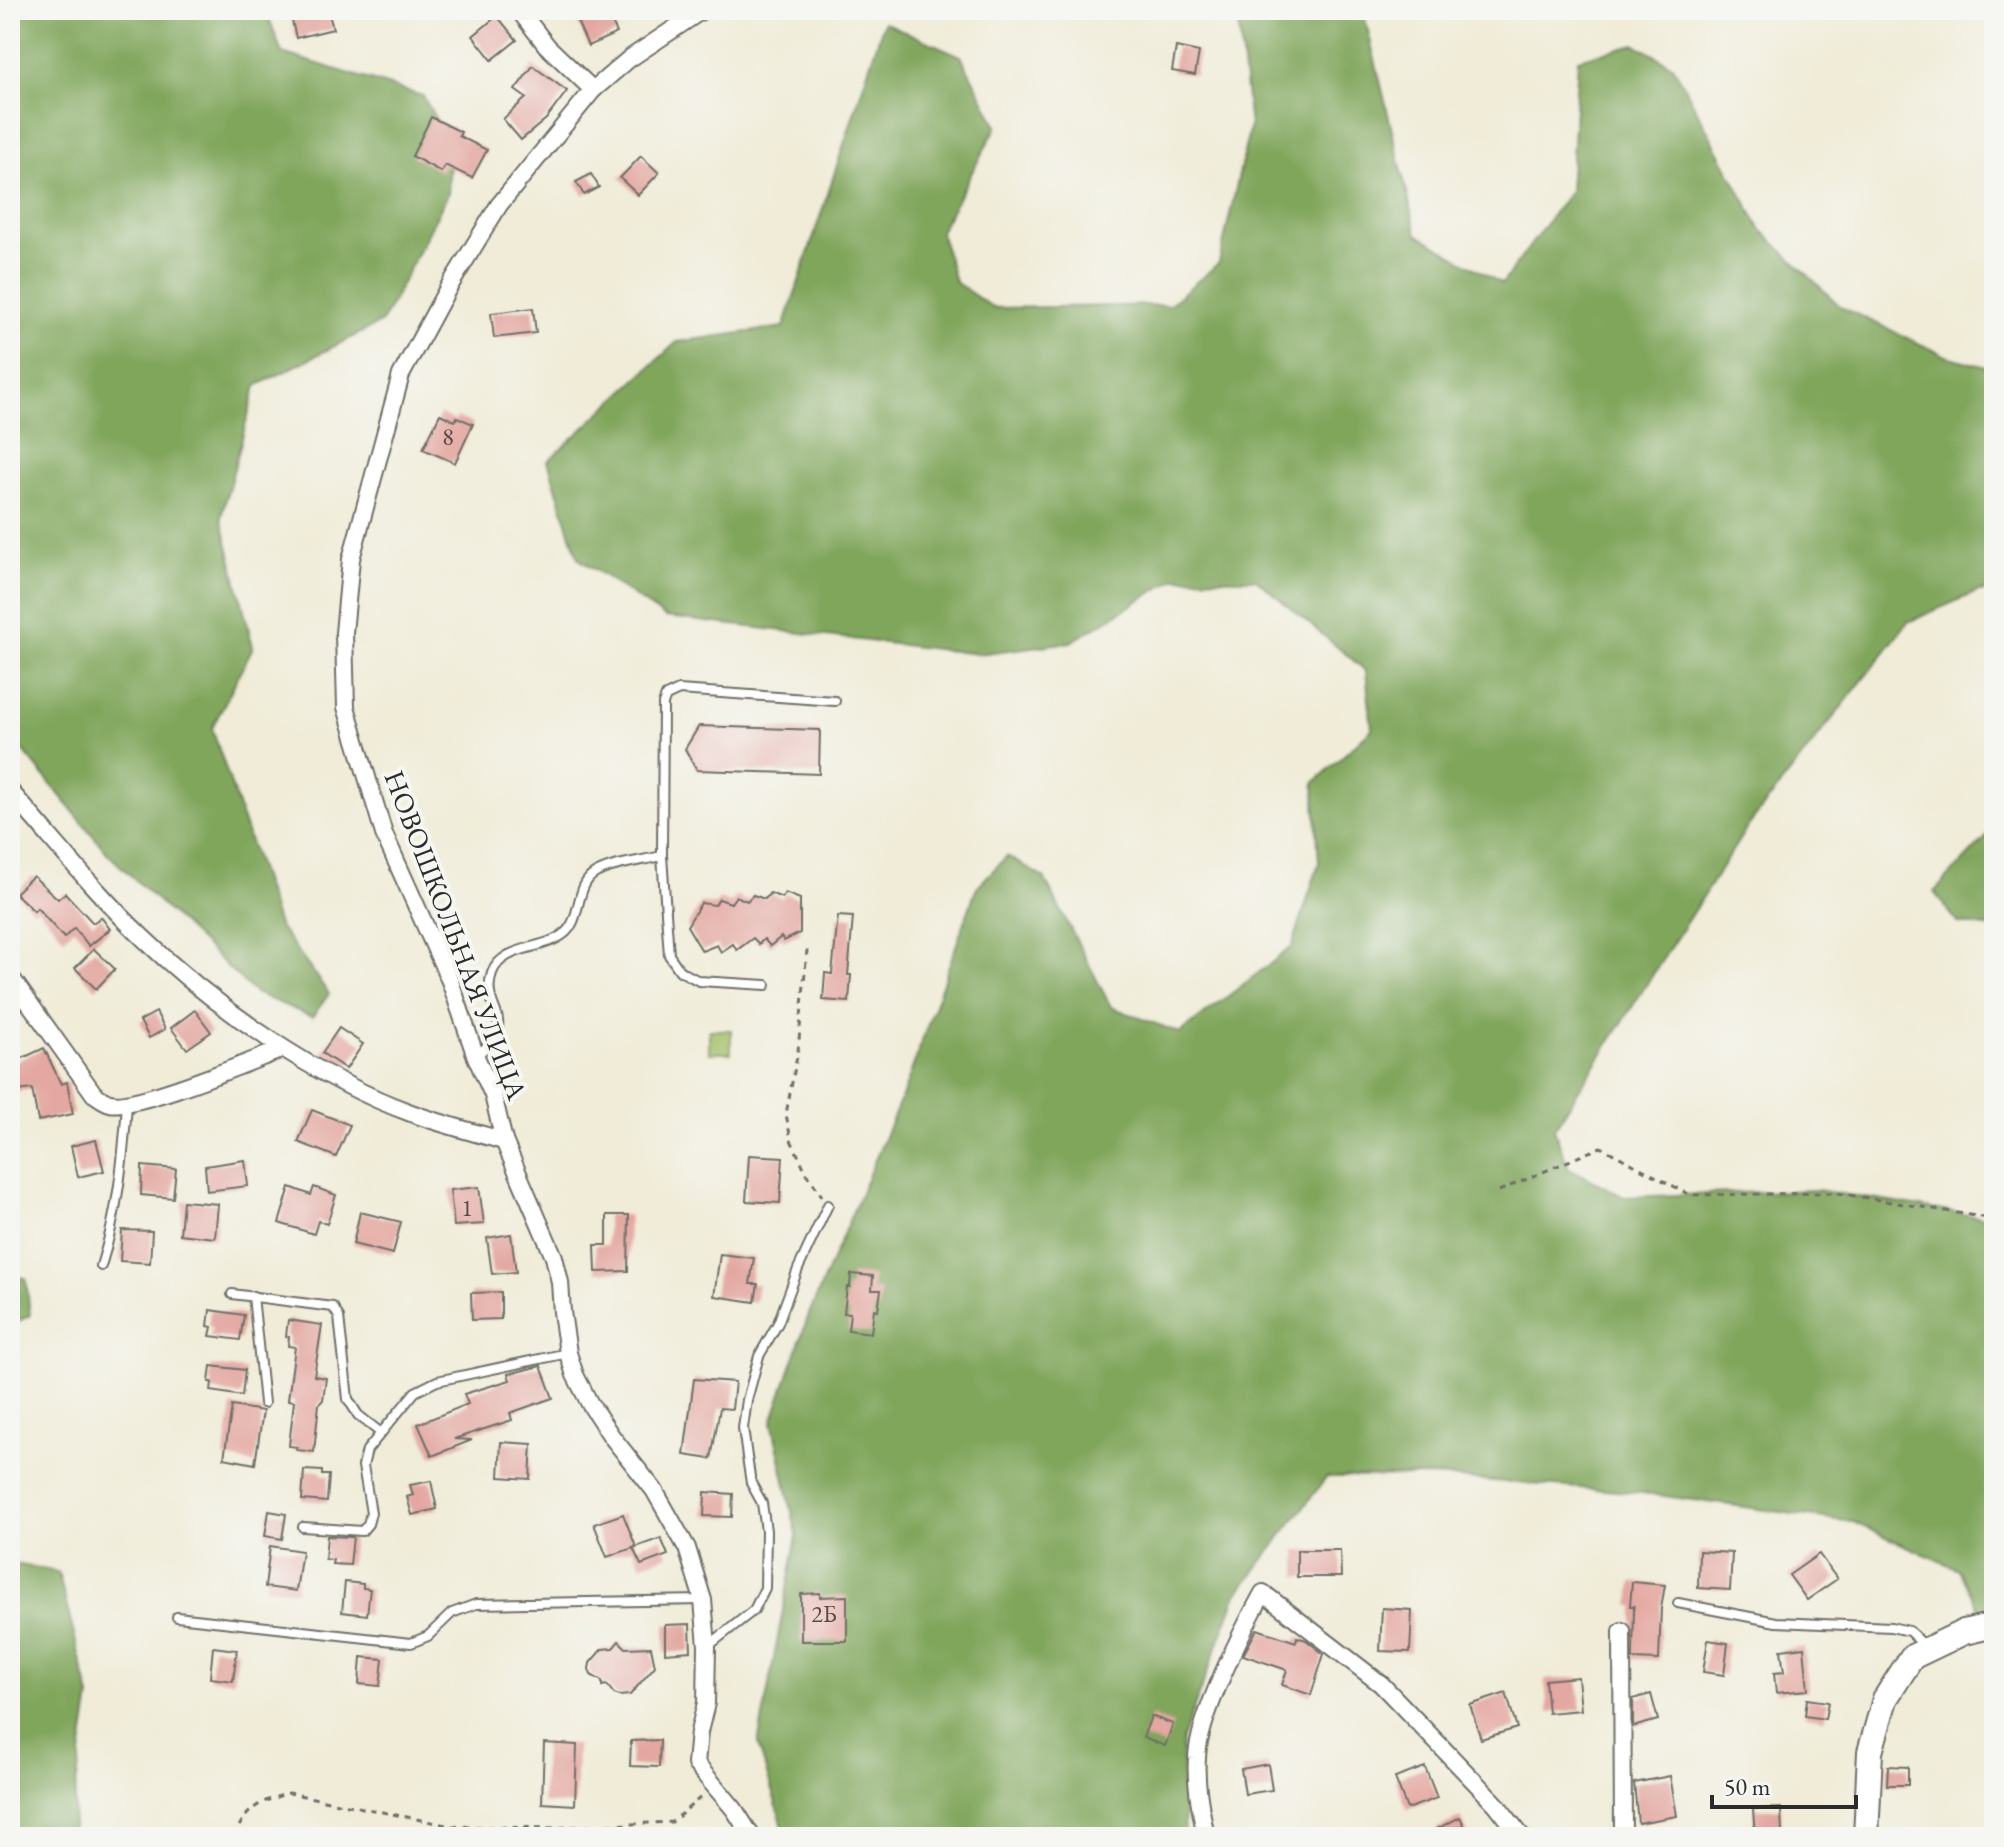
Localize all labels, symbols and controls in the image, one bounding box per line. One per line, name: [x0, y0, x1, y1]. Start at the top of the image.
house number: 8: [442, 421, 454, 452]
street label: НОВОШКОЛЬНАЯ УЛИЦА: [377, 765, 536, 1105]
house number: 1: [461, 1192, 473, 1223]
house number: 2Б: [811, 1598, 837, 1629]
scale bar: [1712, 1759, 1856, 1809]
text: 50 m: [1724, 1771, 1771, 1802]

